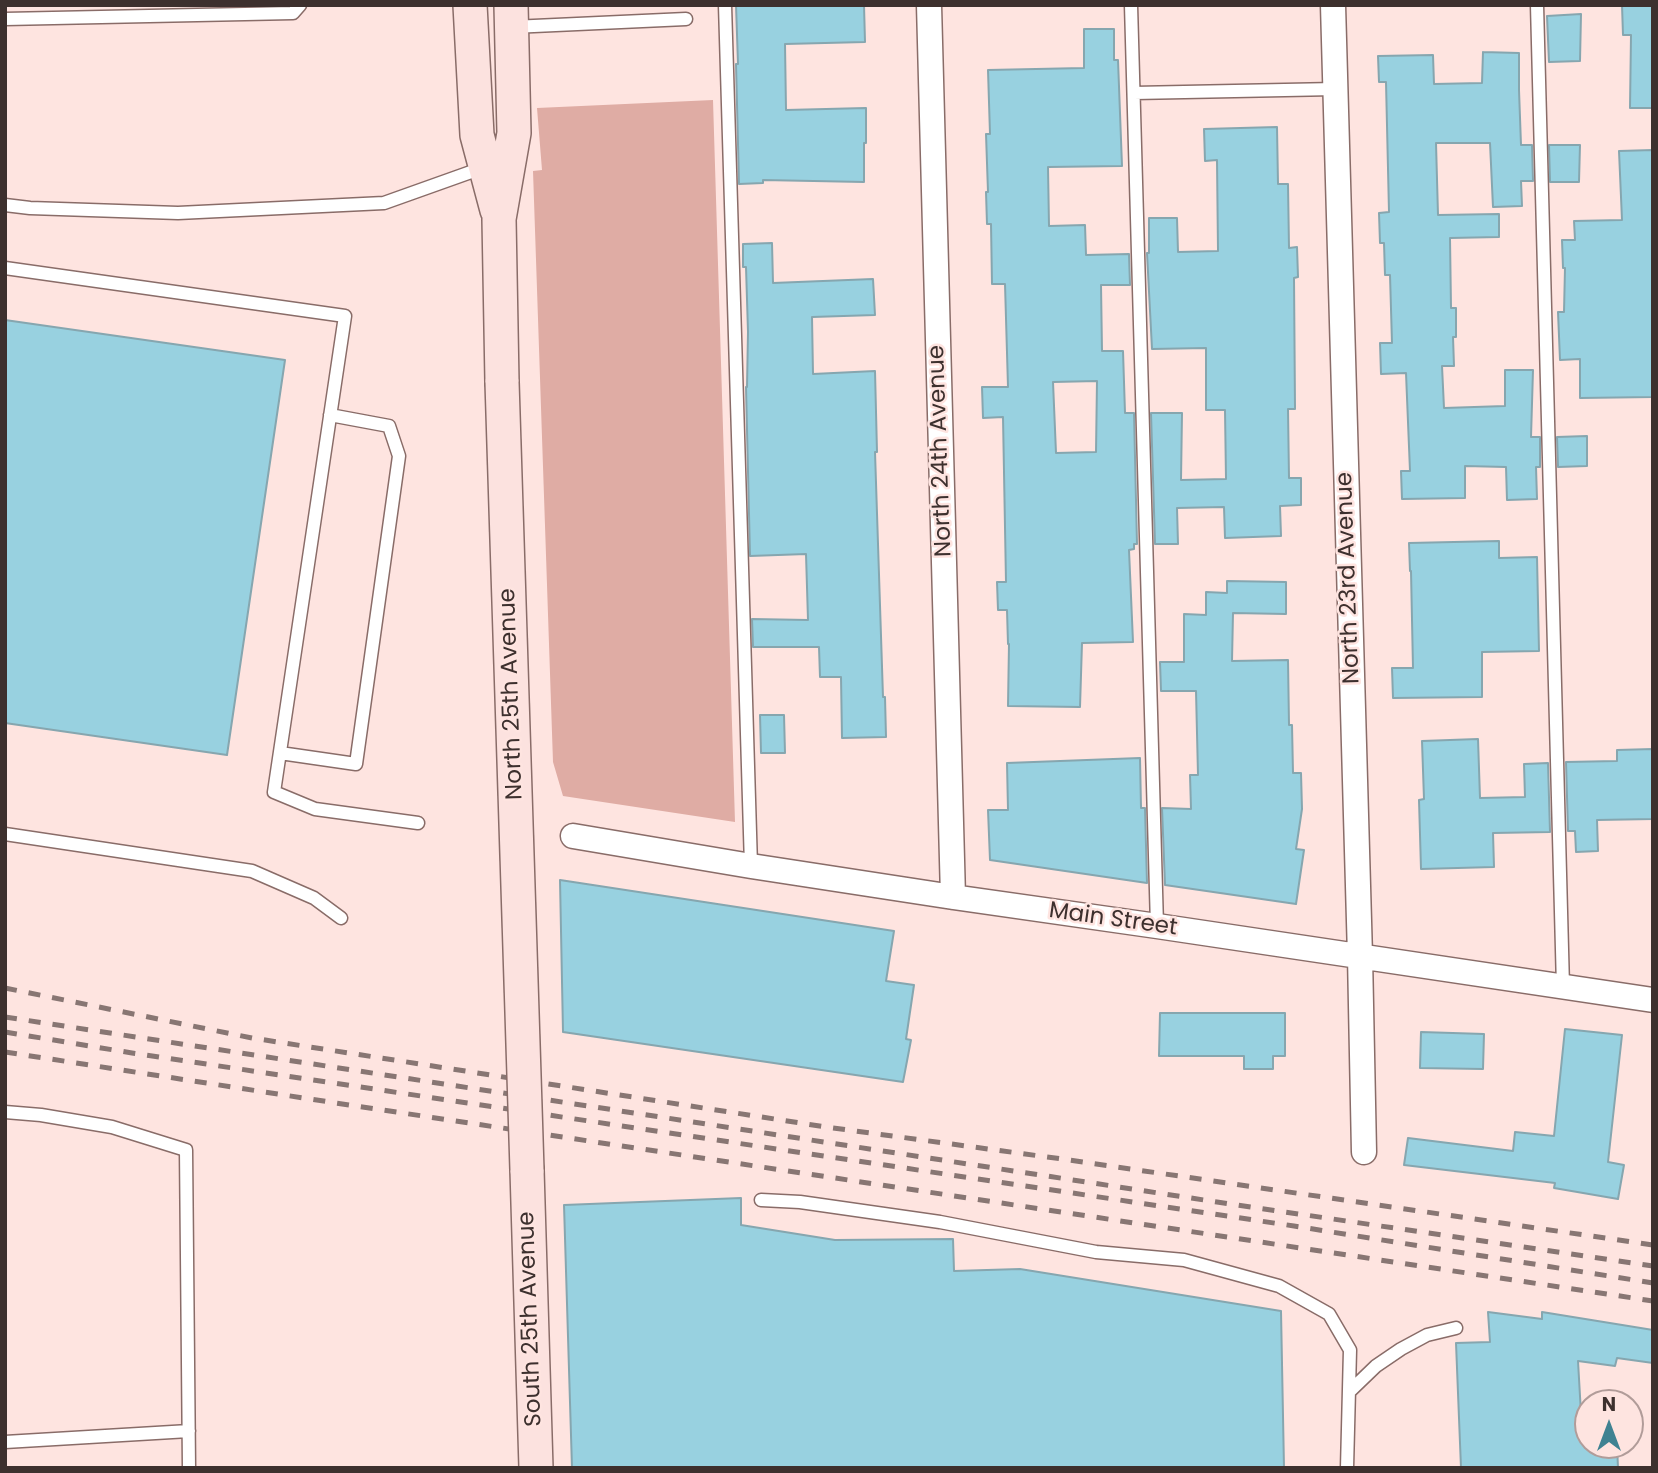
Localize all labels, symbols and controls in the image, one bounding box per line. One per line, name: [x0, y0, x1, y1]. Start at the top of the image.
street label: North 24th Avenue: [924, 345, 958, 557]
street label: North 23rd Avenue: [1332, 472, 1366, 684]
street label: North 25th Avenue: [495, 588, 529, 800]
street label: Main Street: [1047, 897, 1179, 943]
street label: South 25th Avenue: [513, 1211, 549, 1427]
north arrow: [1574, 1389, 1644, 1459]
text: N: [1602, 1391, 1616, 1418]

